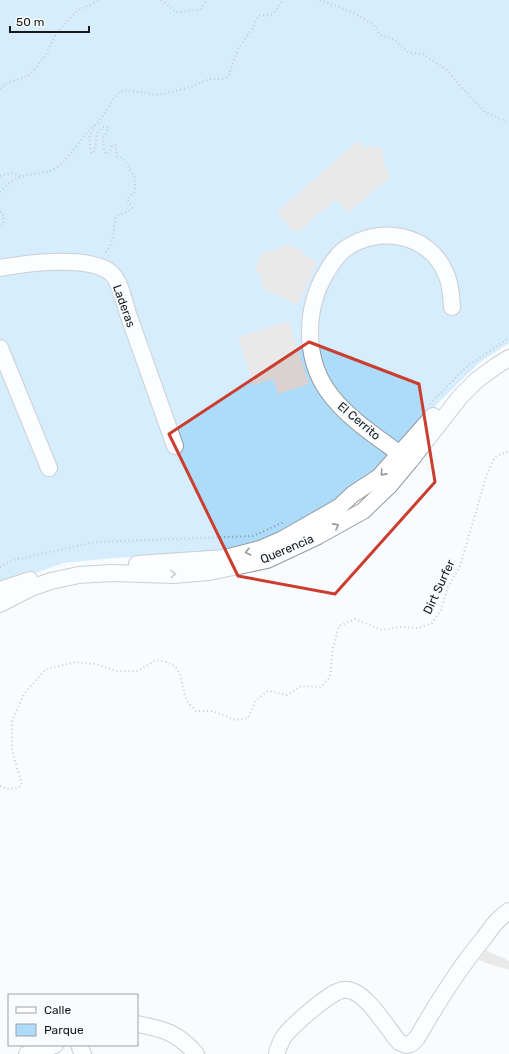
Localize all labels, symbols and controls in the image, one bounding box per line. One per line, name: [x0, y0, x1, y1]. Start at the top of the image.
scale bar: [10, 8, 89, 34]
text: 50 m: [16, 15, 44, 29]
street label: Laderas: [110, 283, 138, 329]
street label: El Cerrito: [335, 399, 383, 443]
one-way arrow: [380, 468, 387, 475]
one-way arrow: [332, 523, 339, 531]
street label: Querencia: [258, 531, 316, 567]
one-way arrow: [244, 547, 251, 555]
street label: Dirt Surfer: [420, 557, 458, 616]
one-way arrow: [170, 570, 176, 579]
legend: [8, 994, 138, 1046]
text: Calle: [44, 1003, 71, 1017]
text: Parque: [44, 1023, 84, 1037]

